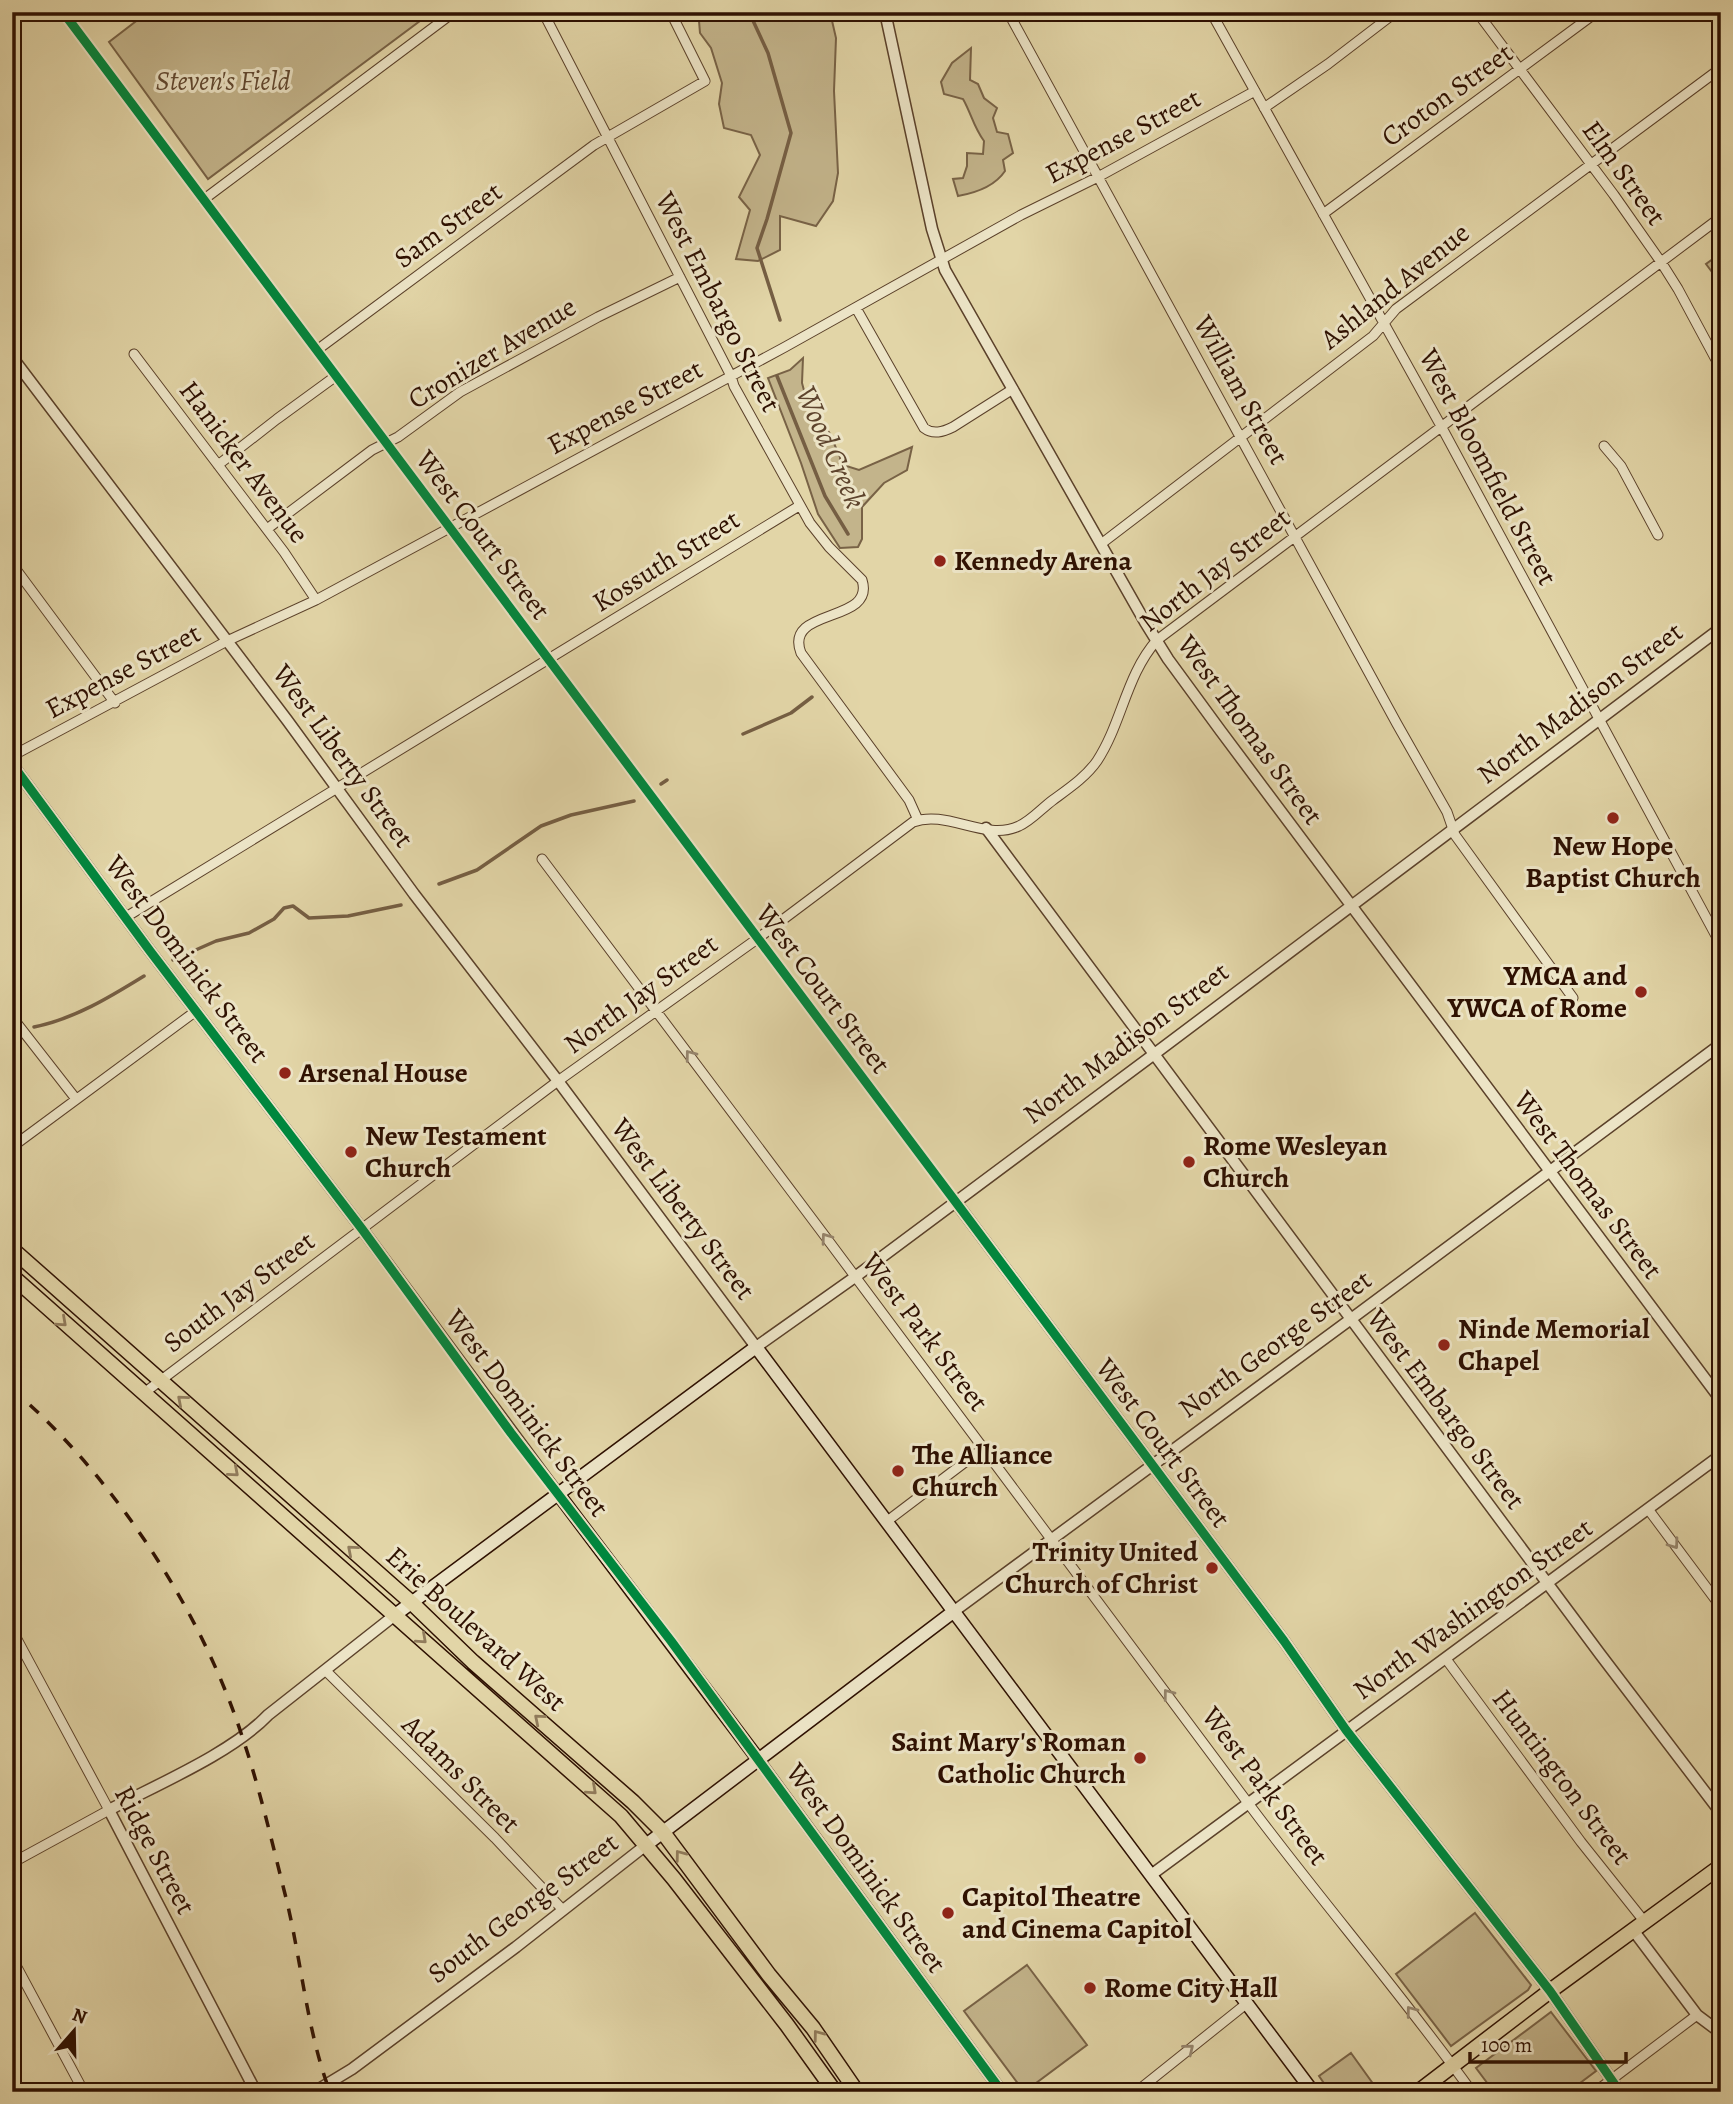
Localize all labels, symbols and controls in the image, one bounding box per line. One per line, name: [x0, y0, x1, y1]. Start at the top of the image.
street label: Croton Street: [1373, 34, 1521, 156]
park label: Steven's Field: [156, 62, 290, 100]
street label: Expense Street: [1039, 79, 1207, 193]
street label: Elm Street: [1573, 113, 1675, 233]
street label: Sam Street: [386, 173, 510, 277]
street label: West Embargo Street: [646, 185, 790, 418]
street label: Ashland Avenue: [1312, 214, 1478, 359]
street label: Cronizer Avenue: [401, 288, 583, 418]
street label: William Street: [1184, 308, 1298, 471]
street label: West Bloomfield Street: [1409, 341, 1566, 592]
street label: Expense Street: [541, 350, 709, 464]
street label: Hanicker Avenue: [170, 373, 318, 551]
water label: Wood Creek: [786, 379, 876, 515]
street label: West Court Street: [406, 442, 559, 628]
street label: North Jay Street: [1132, 499, 1298, 641]
street label: Kossuth Street: [585, 501, 747, 621]
place label: Kennedy Arena: [954, 542, 1133, 580]
marker: Kennedy Arena: [932, 553, 948, 569]
street label: North Madison Street: [1469, 613, 1691, 793]
street label: Expense Street: [39, 614, 207, 728]
street label: West Thomas Street: [1168, 627, 1332, 833]
street label: West Liberty Street: [263, 656, 423, 855]
marker: New Hope Baptist Church: [1605, 810, 1621, 826]
place label: New Hope Baptist Church: [1525, 827, 1701, 897]
street label: West Dominick Street: [96, 847, 278, 1071]
street label: West Court Street: [746, 896, 899, 1082]
street label: North Jay Street: [556, 925, 726, 1063]
street label: North Madison Street: [1015, 953, 1237, 1133]
place label: YMCA and YWCA of Rome: [1446, 957, 1628, 1027]
marker: YMCA and YWCA of Rome: [1633, 984, 1649, 1000]
one-way arrow: [686, 1050, 698, 1063]
place label: Arsenal House: [298, 1054, 468, 1092]
marker: Arsenal House: [277, 1065, 293, 1081]
street label: West Thomas Street: [1504, 1082, 1671, 1287]
street label: West Liberty Street: [602, 1110, 764, 1308]
place label: New Testament Church: [365, 1117, 546, 1187]
place label: Rome Wesleyan Church: [1203, 1127, 1388, 1197]
marker: New Testament Church: [343, 1144, 359, 1160]
marker: Rome Wesleyan Church: [1181, 1154, 1197, 1170]
street label: South Jay Street: [155, 1222, 323, 1362]
one-way arrow: [822, 1233, 834, 1245]
street label: West Park Street: [852, 1244, 997, 1419]
street label: North George Street: [1171, 1261, 1379, 1427]
street label: West Embargo Street: [1357, 1300, 1534, 1517]
street label: West Dominick Street: [436, 1301, 618, 1525]
place label: Ninde Memorial Chapel: [1458, 1310, 1650, 1380]
one-way arrow: [54, 1314, 67, 1326]
marker: Ninde Memorial Chapel: [1436, 1337, 1452, 1353]
street label: West Court Street: [1086, 1350, 1239, 1536]
one-way arrow: [177, 1396, 190, 1408]
place label: The Alliance Church: [912, 1436, 1053, 1506]
marker: The Alliance Church: [890, 1463, 906, 1479]
one-way arrow: [226, 1464, 239, 1476]
street label: North Washington Street: [1346, 1509, 1600, 1709]
place label: Trinity United Church of Christ: [1005, 1533, 1199, 1603]
one-way arrow: [1666, 1537, 1678, 1549]
street label: Erie Boulevard West: [378, 1538, 574, 1720]
one-way arrow: [347, 1546, 360, 1558]
marker: Trinity United Church of Christ: [1204, 1560, 1220, 1576]
one-way arrow: [414, 1631, 427, 1643]
street label: Huntington Street: [1483, 1681, 1641, 1873]
one-way arrow: [1163, 1689, 1176, 1702]
street label: West Park Street: [1192, 1698, 1337, 1873]
street label: Adams Street: [393, 1706, 529, 1842]
one-way arrow: [535, 1715, 548, 1727]
place label: Saint Mary's Roman Catholic Church: [891, 1723, 1126, 1793]
marker: Saint Mary's Roman Catholic Church: [1132, 1750, 1148, 1766]
street label: West Dominick Street: [776, 1755, 955, 1981]
street label: Ridge Street: [105, 1779, 205, 1921]
one-way arrow: [584, 1782, 597, 1795]
street label: South George Street: [420, 1824, 626, 1992]
one-way arrow: [676, 1850, 688, 1863]
place label: Capitol Theatre and Cinema Capitol: [962, 1878, 1192, 1948]
marker: Capitol Theatre and Cinema Capitol: [940, 1905, 956, 1921]
place label: Rome City Hall: [1104, 1969, 1278, 2007]
marker: Rome City Hall: [1082, 1980, 1098, 1996]
north arrow: [38, 1996, 108, 2066]
text: N: [69, 2001, 91, 2031]
one-way arrow: [1406, 2006, 1419, 2018]
scale bar: [1470, 2020, 1626, 2064]
one-way arrow: [814, 2030, 827, 2043]
text: 100 m: [1481, 2031, 1532, 2059]
one-way arrow: [1182, 2045, 1194, 2058]

